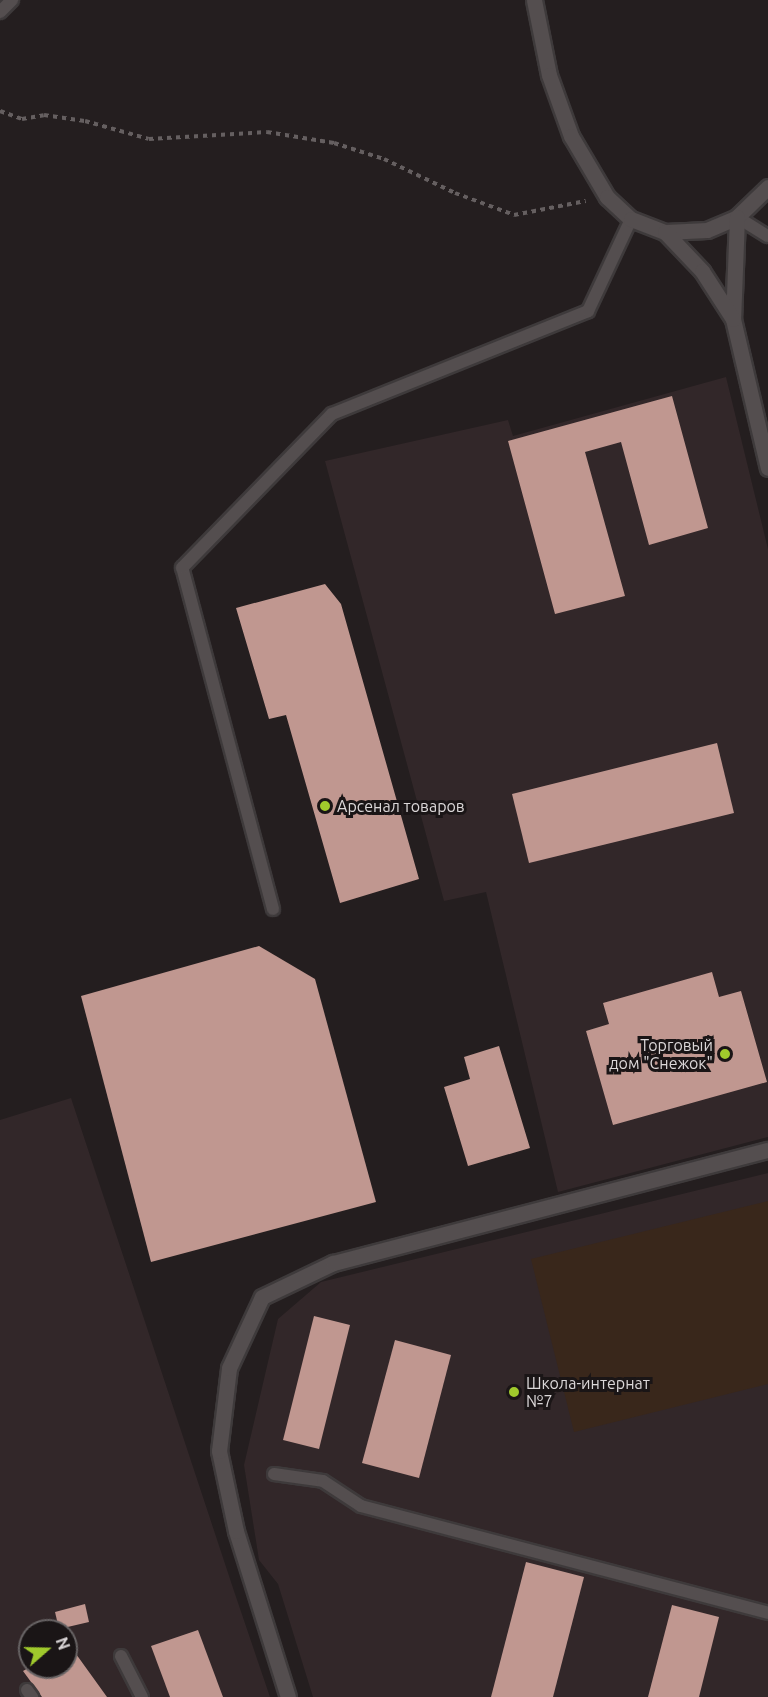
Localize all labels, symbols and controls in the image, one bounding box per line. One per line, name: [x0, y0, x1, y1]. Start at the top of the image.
place label: Арсенал товаров: [337, 796, 465, 816]
marker: Арсенал товаров: [318, 799, 332, 813]
place label: Торговый дом "Снежок": [609, 1035, 713, 1073]
marker: Торговый дом "Снежок": [718, 1047, 732, 1061]
place label: Школа-интернат №7: [526, 1373, 650, 1411]
marker: Школа-интернат №7: [507, 1385, 521, 1399]
north arrow: [18, 1619, 78, 1679]
text: N: [53, 1635, 74, 1652]

